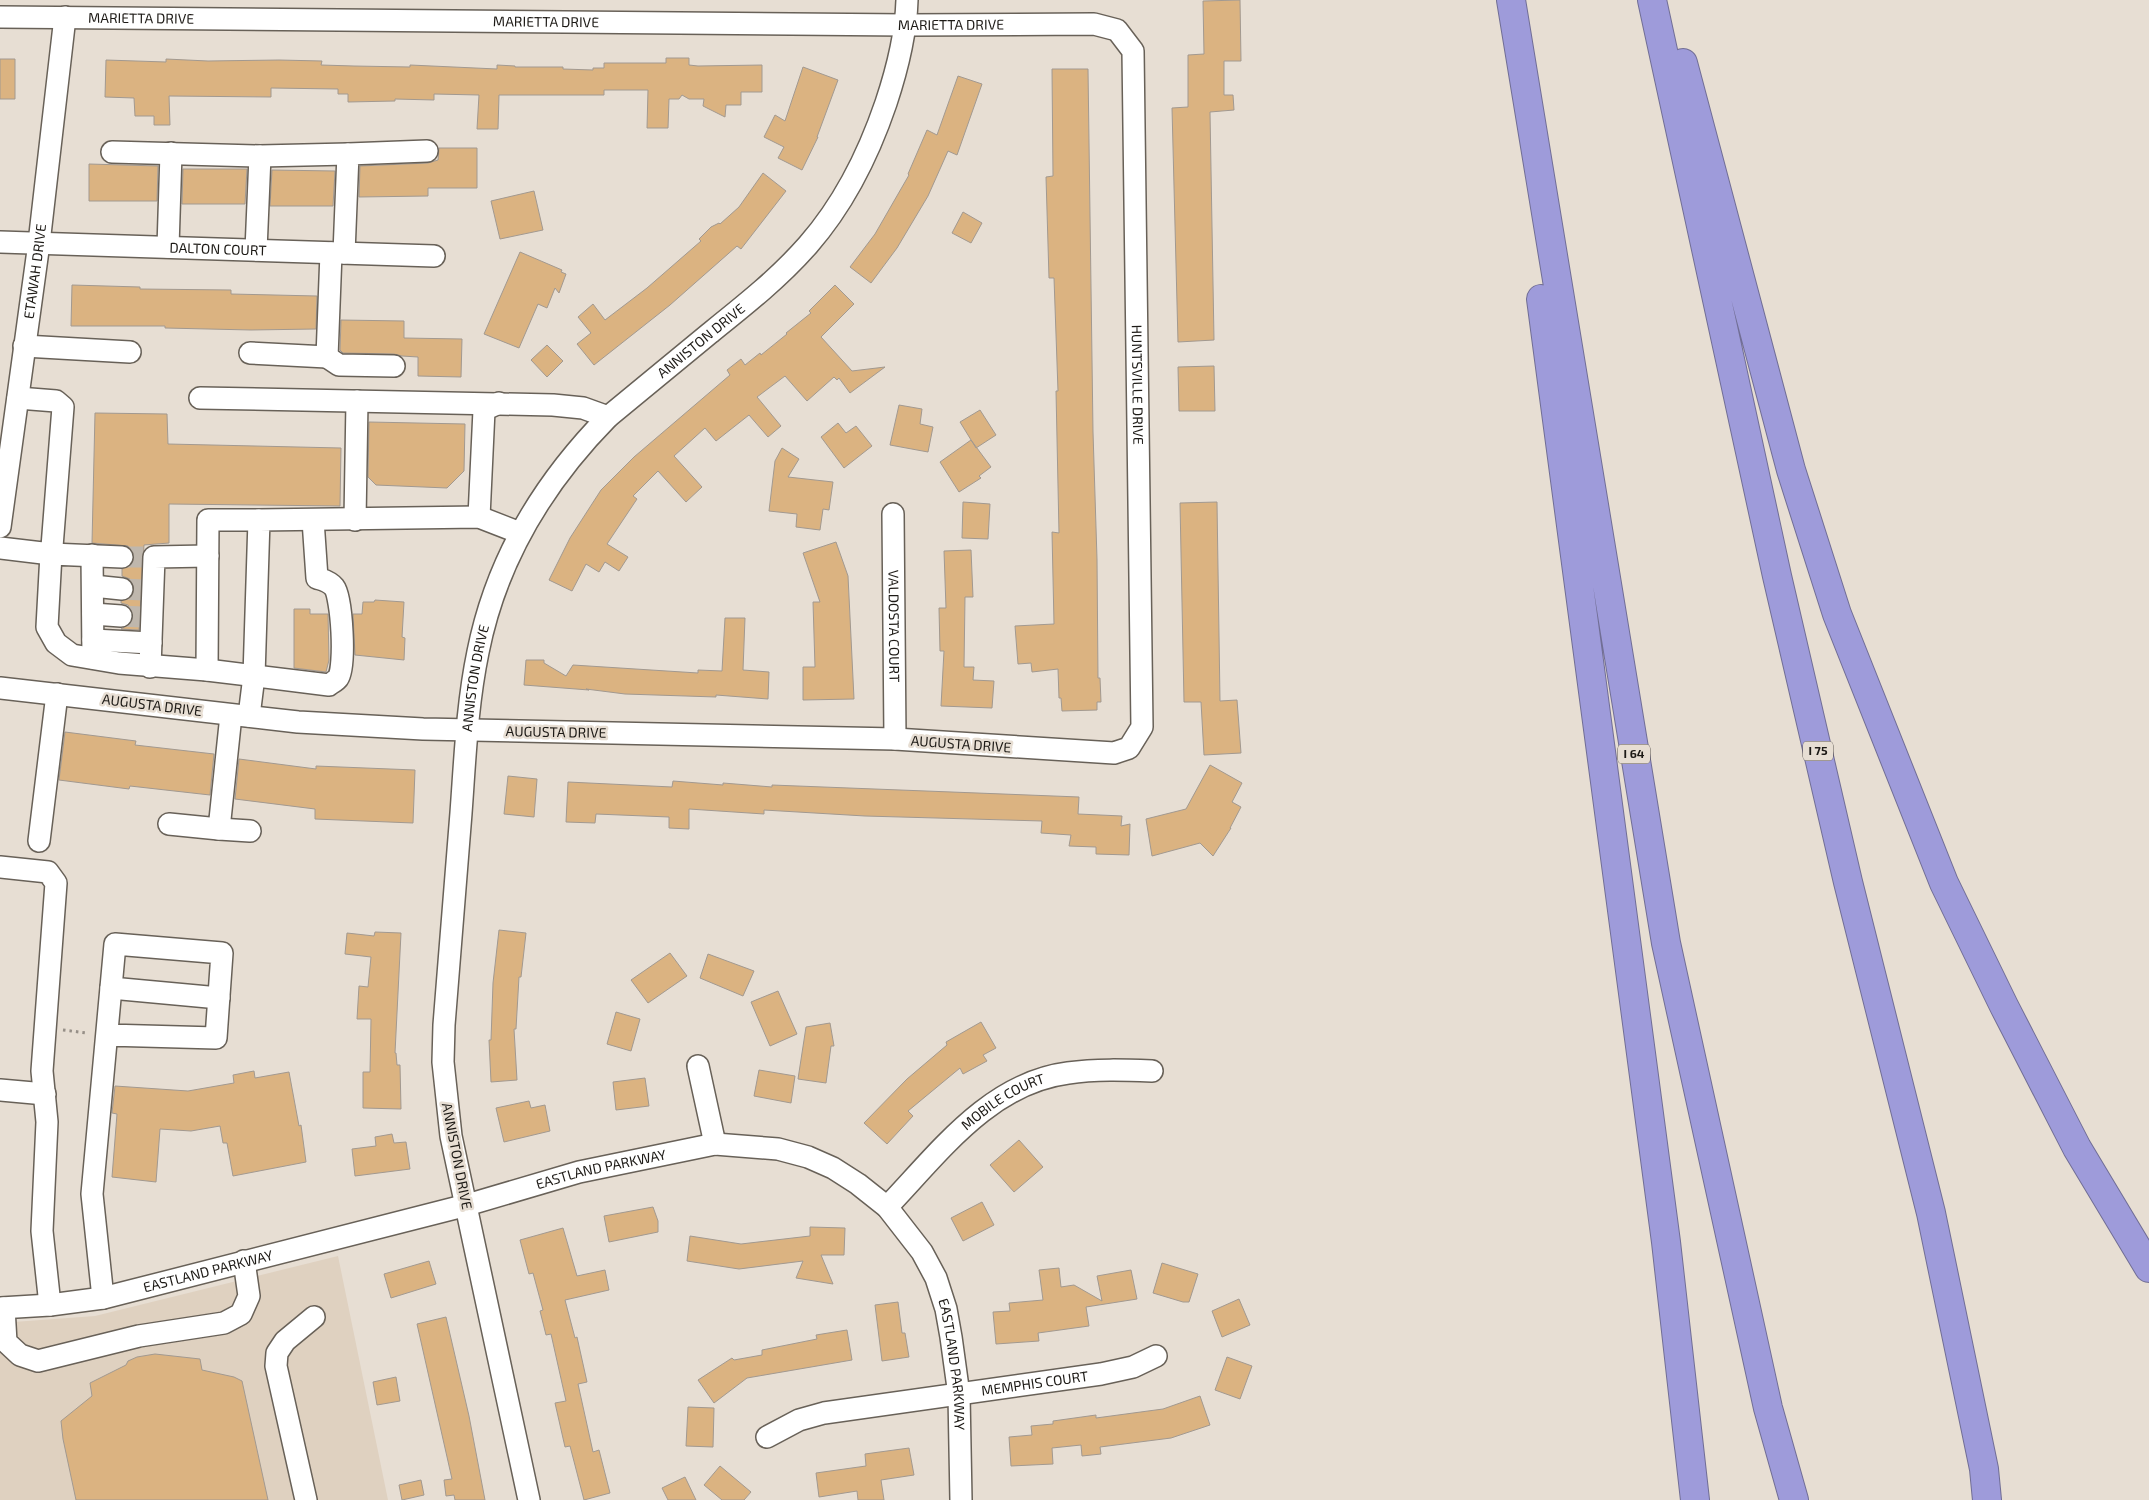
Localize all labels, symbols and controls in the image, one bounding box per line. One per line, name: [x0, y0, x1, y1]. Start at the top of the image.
street label: MARIETTA DRIVE: [88, 9, 194, 27]
street label: MARIETTA DRIVE: [493, 12, 599, 30]
street label: MARIETTA DRIVE: [898, 15, 1004, 33]
street label: ETAWAH DRIVE: [20, 223, 49, 320]
street label: DALTON COURT: [169, 238, 267, 259]
street label: ANNISTON DRIVE: [653, 299, 748, 381]
street label: HUNTSVILLE DRIVE: [1129, 325, 1147, 445]
street label: VALDOSTA COURT: [885, 570, 903, 682]
street label: ANNISTON DRIVE: [458, 623, 492, 732]
street label: AUGUSTA DRIVE: [101, 690, 203, 719]
street label: AUGUSTA DRIVE: [506, 722, 607, 741]
street label: AUGUSTA DRIVE: [910, 732, 1012, 756]
road number: I 75: [1803, 741, 1833, 760]
road number: I 64: [1618, 744, 1650, 764]
street label: MOBILE COURT: [957, 1069, 1046, 1133]
street label: ANNISTON DRIVE: [439, 1101, 476, 1211]
street label: EASTLAND PARKWAY: [534, 1145, 667, 1192]
street label: EASTLAND PARKWAY: [141, 1246, 275, 1295]
street label: EASTLAND PARKWAY: [935, 1296, 969, 1431]
street label: MEMPHIS COURT: [980, 1367, 1089, 1399]

